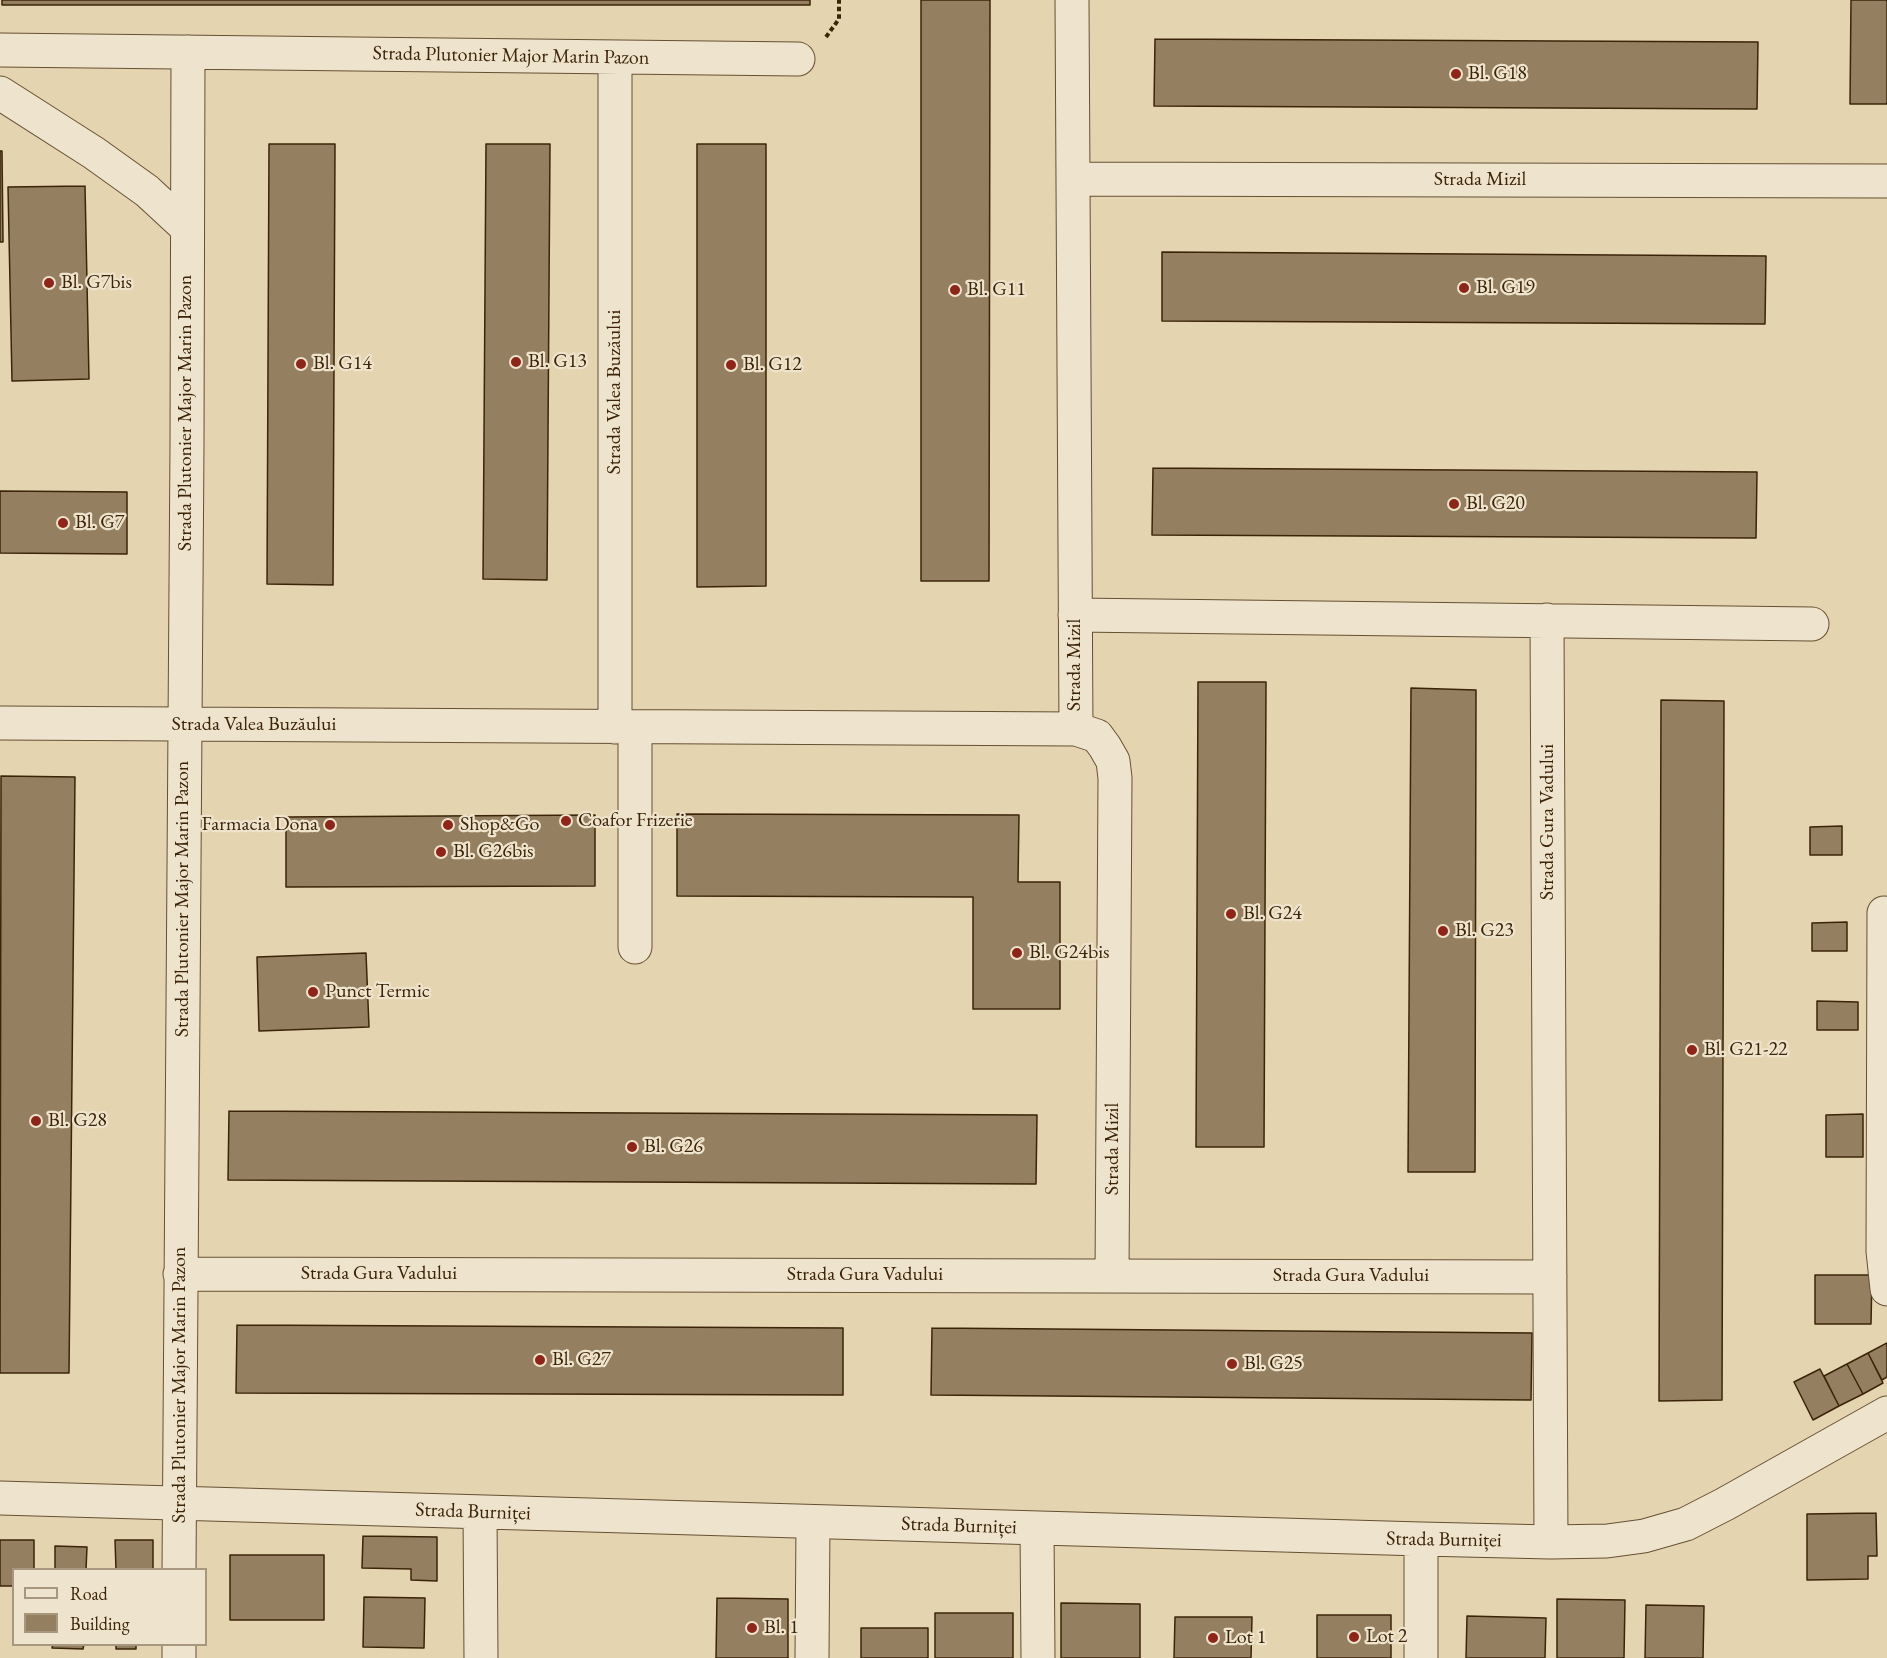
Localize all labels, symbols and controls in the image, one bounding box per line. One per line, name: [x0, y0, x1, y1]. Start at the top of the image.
street label: Strada Plutonier Major Marin Pazon: [372, 42, 650, 70]
place label: Bl. G18: [1468, 62, 1527, 86]
marker: Bl. G18: [1449, 67, 1463, 81]
street label: Strada Mizil: [1434, 168, 1526, 192]
place label: Bl. G7bis: [61, 271, 132, 295]
street label: Strada Plutonier Major Marin Pazon: [174, 275, 198, 551]
marker: Bl. G7bis: [42, 276, 56, 290]
place label: Bl. G19: [1476, 276, 1535, 300]
place label: Bl. G11: [967, 278, 1026, 302]
marker: Bl. G19: [1457, 281, 1471, 295]
marker: Bl. G11: [948, 283, 962, 297]
street label: Strada Valea Buzăului: [603, 310, 627, 474]
place label: Bl. G13: [528, 350, 587, 374]
place label: Bl. G14: [313, 352, 372, 376]
place label: Bl. G12: [743, 353, 802, 377]
marker: Bl. G13: [509, 355, 523, 369]
marker: Bl. G14: [294, 357, 308, 371]
marker: Bl. G12: [724, 358, 738, 372]
place label: Bl. G20: [1466, 492, 1525, 516]
marker: Bl. G20: [1447, 497, 1461, 511]
place label: Bl. G7: [75, 511, 124, 535]
marker: Bl. G7: [56, 516, 70, 530]
street label: Strada Mizil: [1063, 619, 1087, 711]
street label: Strada Valea Buzăului: [172, 713, 336, 737]
street label: Strada Gura Vadului: [1536, 744, 1560, 900]
street label: Strada Plutonier Major Marin Pazon: [171, 761, 195, 1037]
place label: Coafor Frizerie: [578, 809, 693, 833]
place label: Farmacia Dona: [202, 813, 318, 837]
place label: Shop&Go: [460, 813, 539, 837]
marker: Coafor Frizerie: [559, 814, 573, 828]
marker: Farmacia Dona: [323, 818, 337, 832]
marker: Shop&Go: [441, 818, 455, 832]
place label: Bl. G26bis: [453, 840, 534, 864]
marker: Bl. G26bis: [434, 845, 448, 859]
place label: Bl. G24: [1243, 902, 1302, 926]
marker: Bl. G24: [1224, 907, 1238, 921]
place label: Bl. G23: [1455, 919, 1514, 943]
marker: Bl. G23: [1436, 924, 1450, 938]
place label: Bl. G24bis: [1029, 941, 1110, 965]
marker: Bl. G24bis: [1010, 946, 1024, 960]
place label: Punct Termic: [325, 980, 430, 1004]
marker: Punct Termic: [306, 985, 320, 999]
place label: Bl. G21-22: [1704, 1038, 1788, 1062]
marker: Bl. G21-22: [1685, 1043, 1699, 1057]
street label: Strada Mizil: [1101, 1103, 1125, 1195]
place label: Bl. G28: [48, 1109, 107, 1133]
marker: Bl. G28: [29, 1114, 43, 1128]
place label: Bl. G26: [644, 1135, 703, 1159]
marker: Bl. G26: [625, 1140, 639, 1154]
street label: Strada Plutonier Major Marin Pazon: [168, 1247, 192, 1523]
street label: Strada Gura Vadului: [301, 1262, 457, 1286]
street label: Strada Gura Vadului: [787, 1263, 943, 1287]
street label: Strada Gura Vadului: [1273, 1264, 1429, 1288]
place label: Bl. G27: [552, 1348, 611, 1372]
place label: Bl. G25: [1244, 1352, 1303, 1376]
marker: Bl. G27: [533, 1353, 547, 1367]
marker: Bl. G25: [1225, 1357, 1239, 1371]
street label: Strada Burniței: [415, 1498, 531, 1526]
street label: Strada Burniței: [901, 1512, 1017, 1540]
street label: Strada Burniței: [1386, 1527, 1502, 1553]
legend: [12, 1568, 207, 1646]
text: Road: [70, 1582, 108, 1605]
text: Building: [70, 1612, 130, 1635]
place label: Bl. 1: [764, 1616, 799, 1640]
marker: Bl. 1: [745, 1621, 759, 1635]
place label: Lot 2: [1366, 1625, 1407, 1649]
place label: Lot 1: [1225, 1626, 1266, 1650]
marker: Lot 2: [1347, 1630, 1361, 1644]
marker: Lot 1: [1206, 1631, 1220, 1645]

